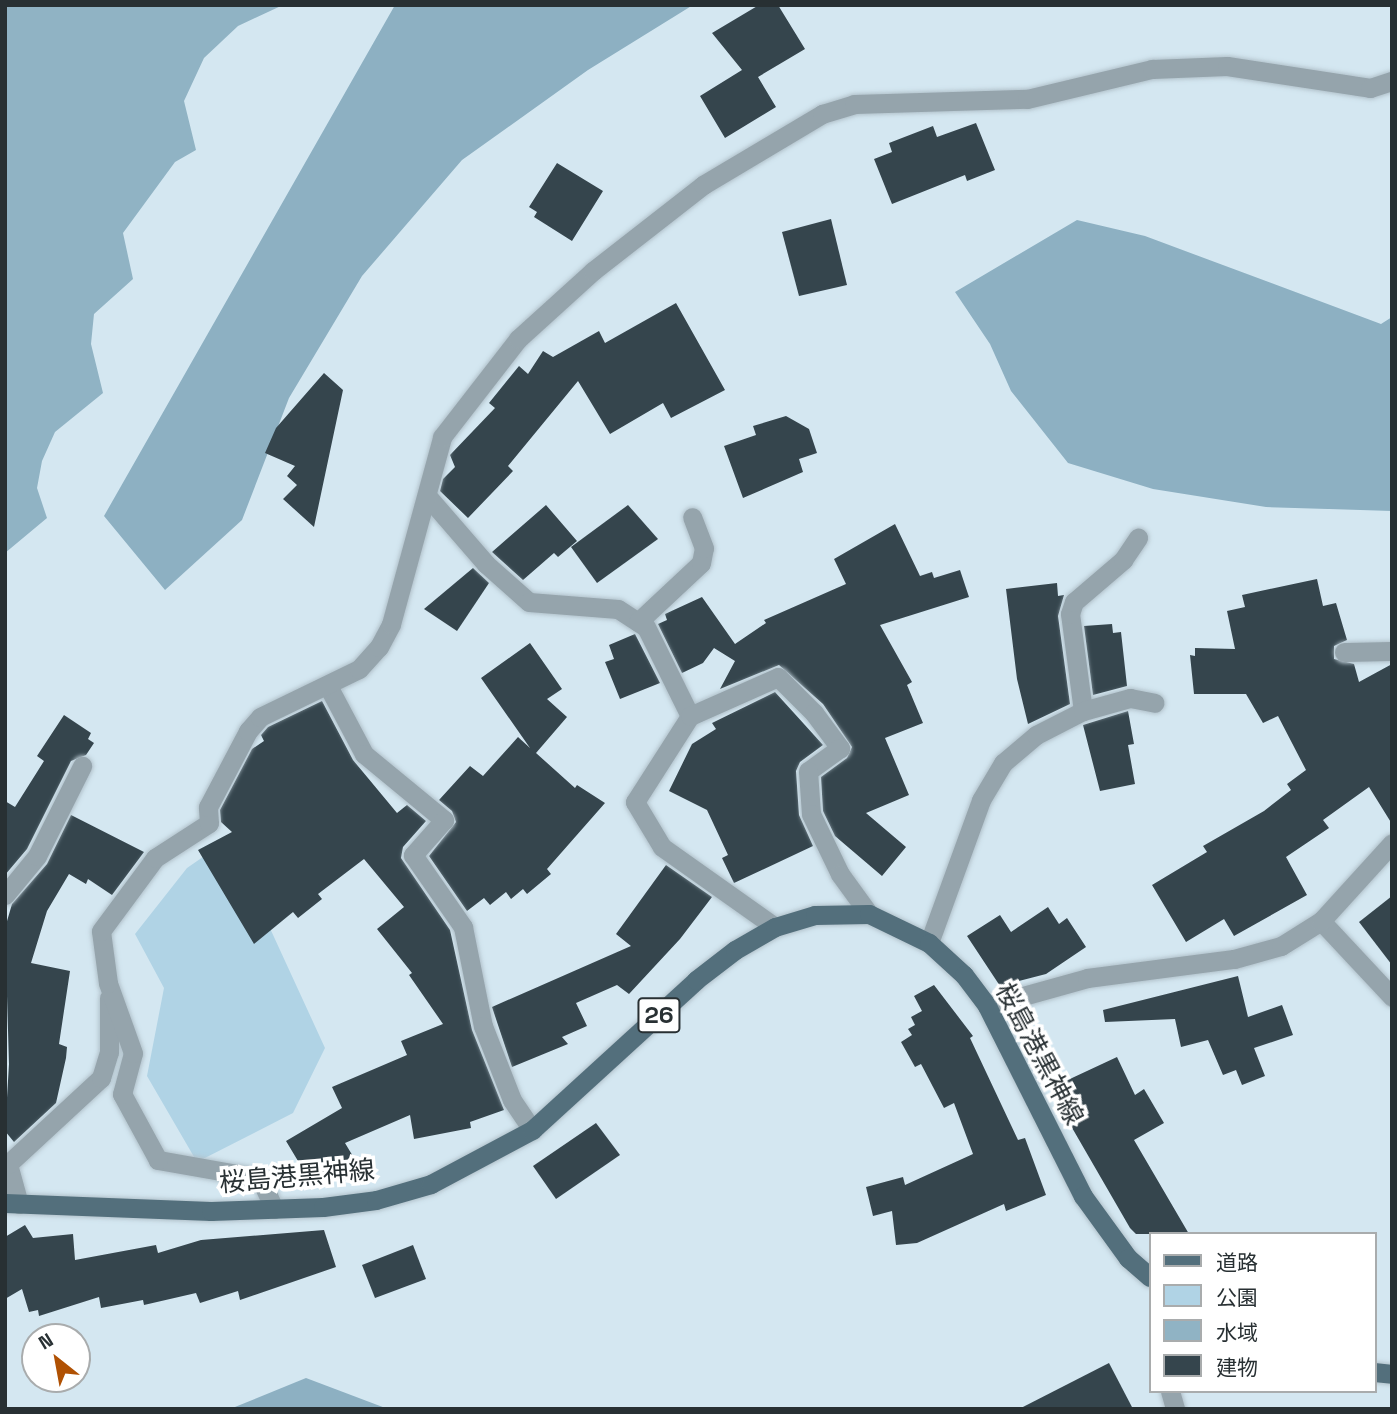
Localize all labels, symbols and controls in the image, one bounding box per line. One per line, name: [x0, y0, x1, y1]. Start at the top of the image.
street label: 桜島港黒神線: [989, 978, 1089, 1130]
road number: 26: [636, 995, 682, 1036]
street label: 桜島港黒神線: [218, 1155, 376, 1199]
legend: [1148, 1232, 1376, 1393]
text: 道路: [1216, 1249, 1258, 1276]
text: 公園: [1216, 1284, 1258, 1311]
text: 水域: [1216, 1319, 1258, 1346]
north arrow: [21, 1323, 91, 1393]
text: N: [34, 1327, 58, 1355]
text: 建物: [1216, 1354, 1258, 1381]

